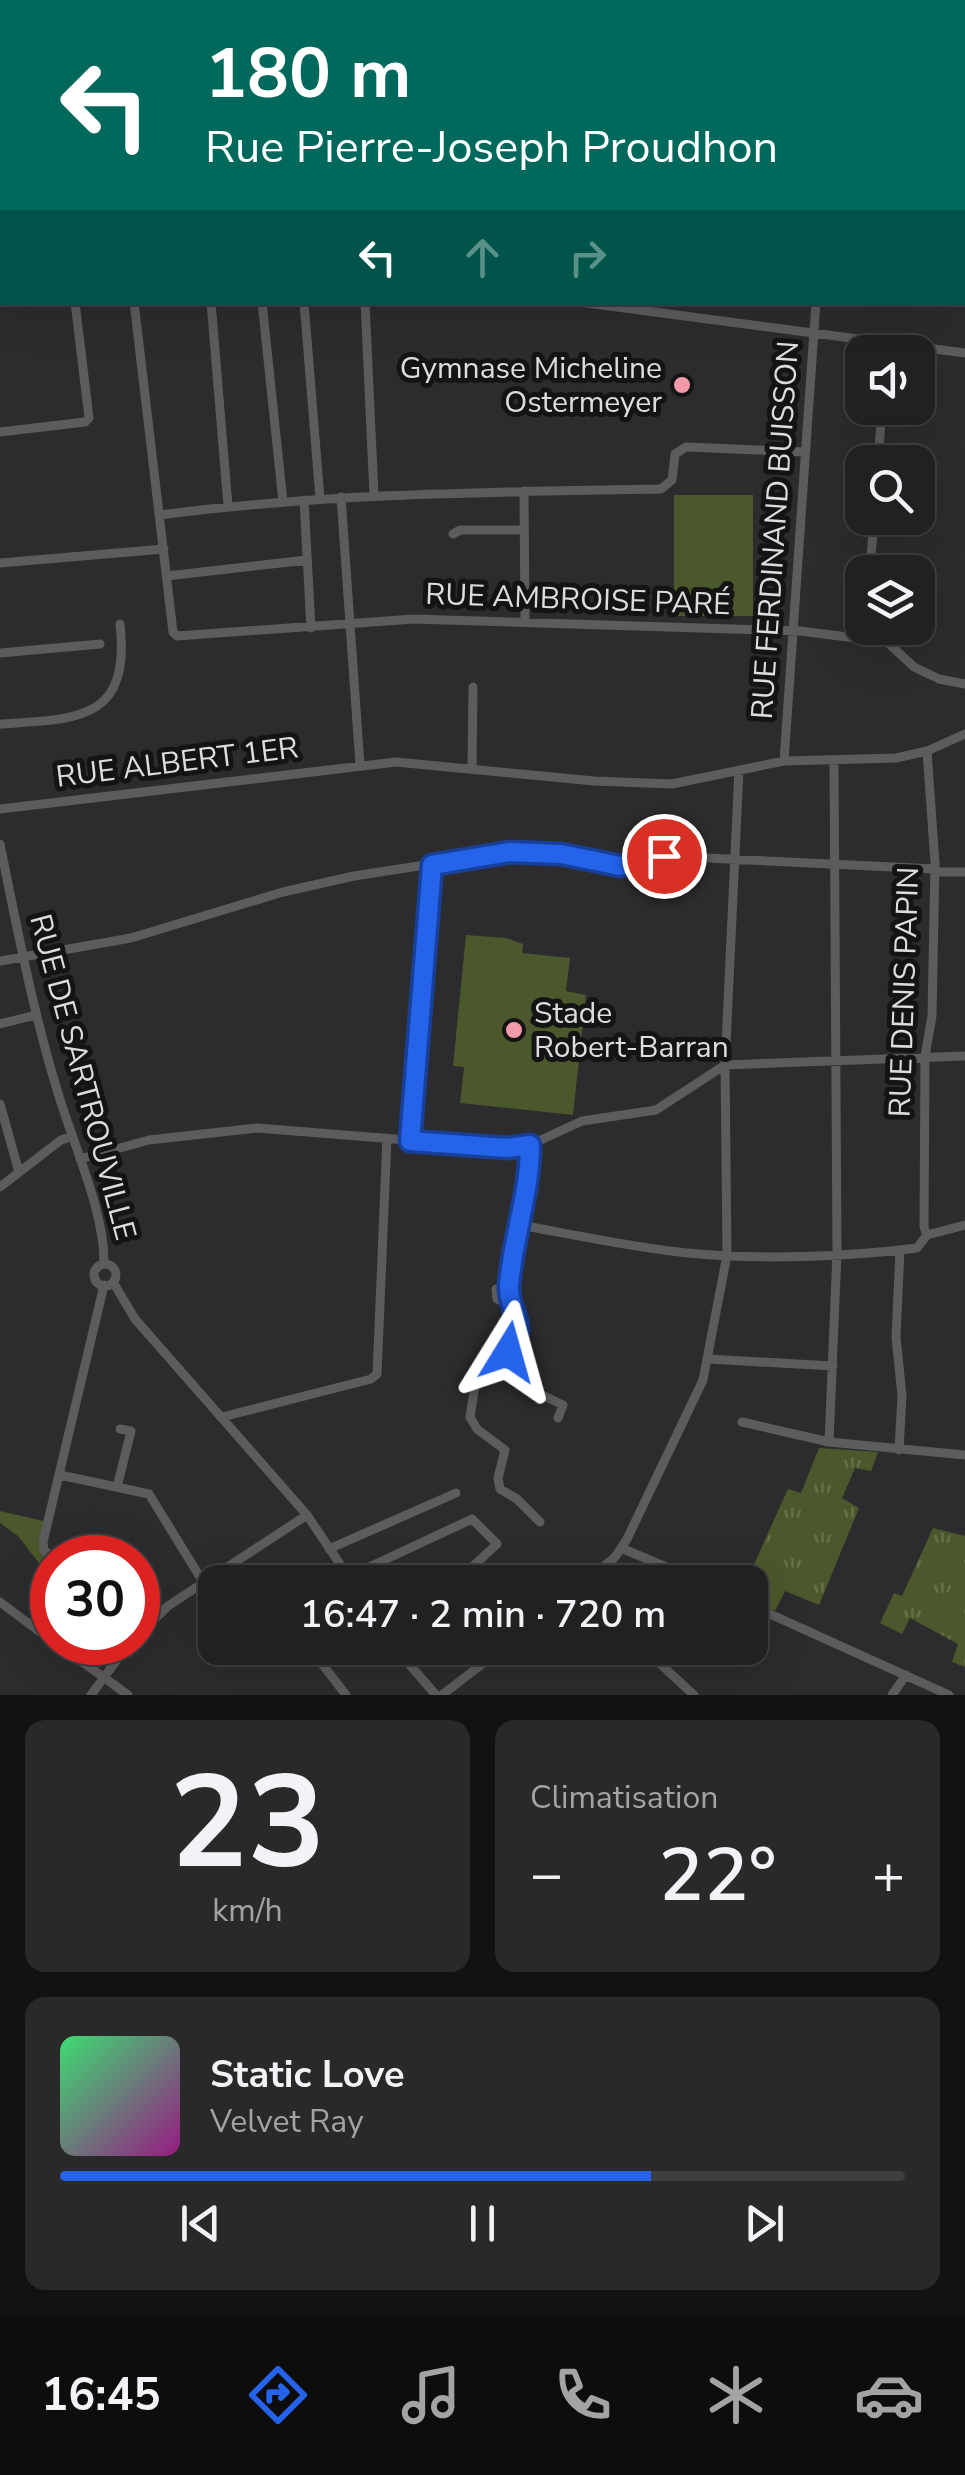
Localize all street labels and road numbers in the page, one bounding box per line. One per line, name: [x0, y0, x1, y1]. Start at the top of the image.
street label: RUE FERDINAND BUISSON: [742, 339, 809, 721]
street label: RUE AMBROISE PARÉ: [425, 574, 731, 625]
street label: RUE ALBERT 1ER: [54, 727, 301, 798]
street label: RUE DENIS PAPIN: [880, 866, 929, 1118]
street label: RUE DE SARTROUVILLE: [19, 910, 146, 1244]

